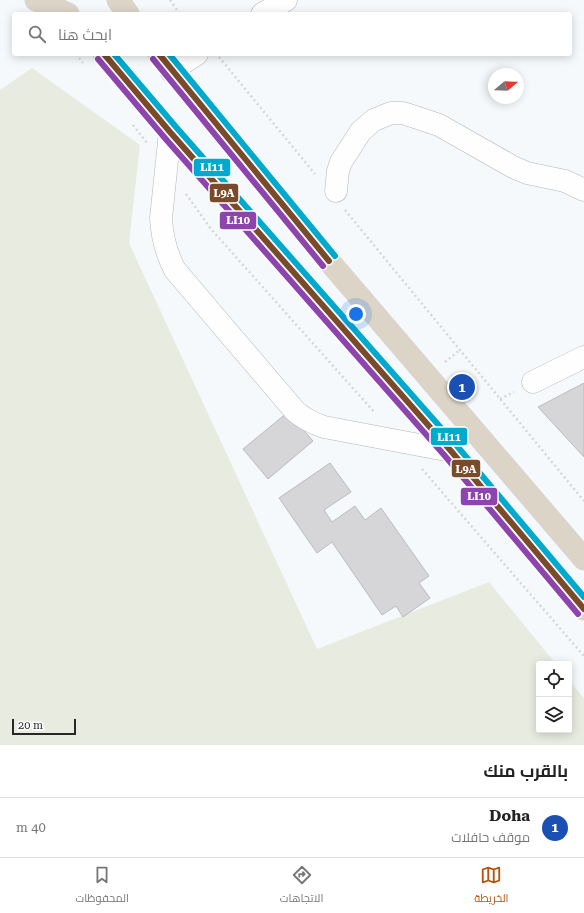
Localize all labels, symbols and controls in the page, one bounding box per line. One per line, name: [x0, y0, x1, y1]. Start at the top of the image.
search box: [12, 12, 572, 56]
icon: search: [26, 23, 48, 45]
text: ابحث هنا: [58, 26, 112, 44]
north arrow: [488, 68, 524, 104]
line badge: LI11: [193, 158, 231, 177]
text: LI11: [200, 161, 224, 174]
line badge: L9A: [209, 183, 239, 203]
text: L9A: [213, 187, 235, 200]
line badge: LI10: [219, 211, 257, 230]
text: LI10: [226, 214, 250, 227]
your location: [346, 304, 366, 324]
pin: 1: [449, 372, 475, 402]
line badge: LI11: [430, 427, 468, 446]
text: LI11: [437, 431, 461, 444]
line badge: L9A: [451, 459, 481, 478]
text: L9A: [455, 463, 477, 476]
line badge: LI10: [460, 487, 498, 506]
text: LI10: [467, 490, 491, 503]
map controls: [536, 661, 572, 733]
button: locate: [536, 661, 572, 697]
button: layers: [536, 697, 572, 733]
scale bar: [12, 717, 76, 736]
text: 20 m: [18, 719, 43, 732]
text: بالقرب منك: [484, 761, 568, 781]
text: Doha: [489, 807, 530, 825]
text: 40 m: [16, 820, 46, 835]
text: 1: [551, 820, 559, 835]
text: موقف حافلات: [451, 830, 530, 845]
tab: المحفوظات: [75, 864, 129, 908]
tab: الاتجاهات: [280, 864, 323, 908]
tab: الخريطة: [474, 864, 509, 908]

